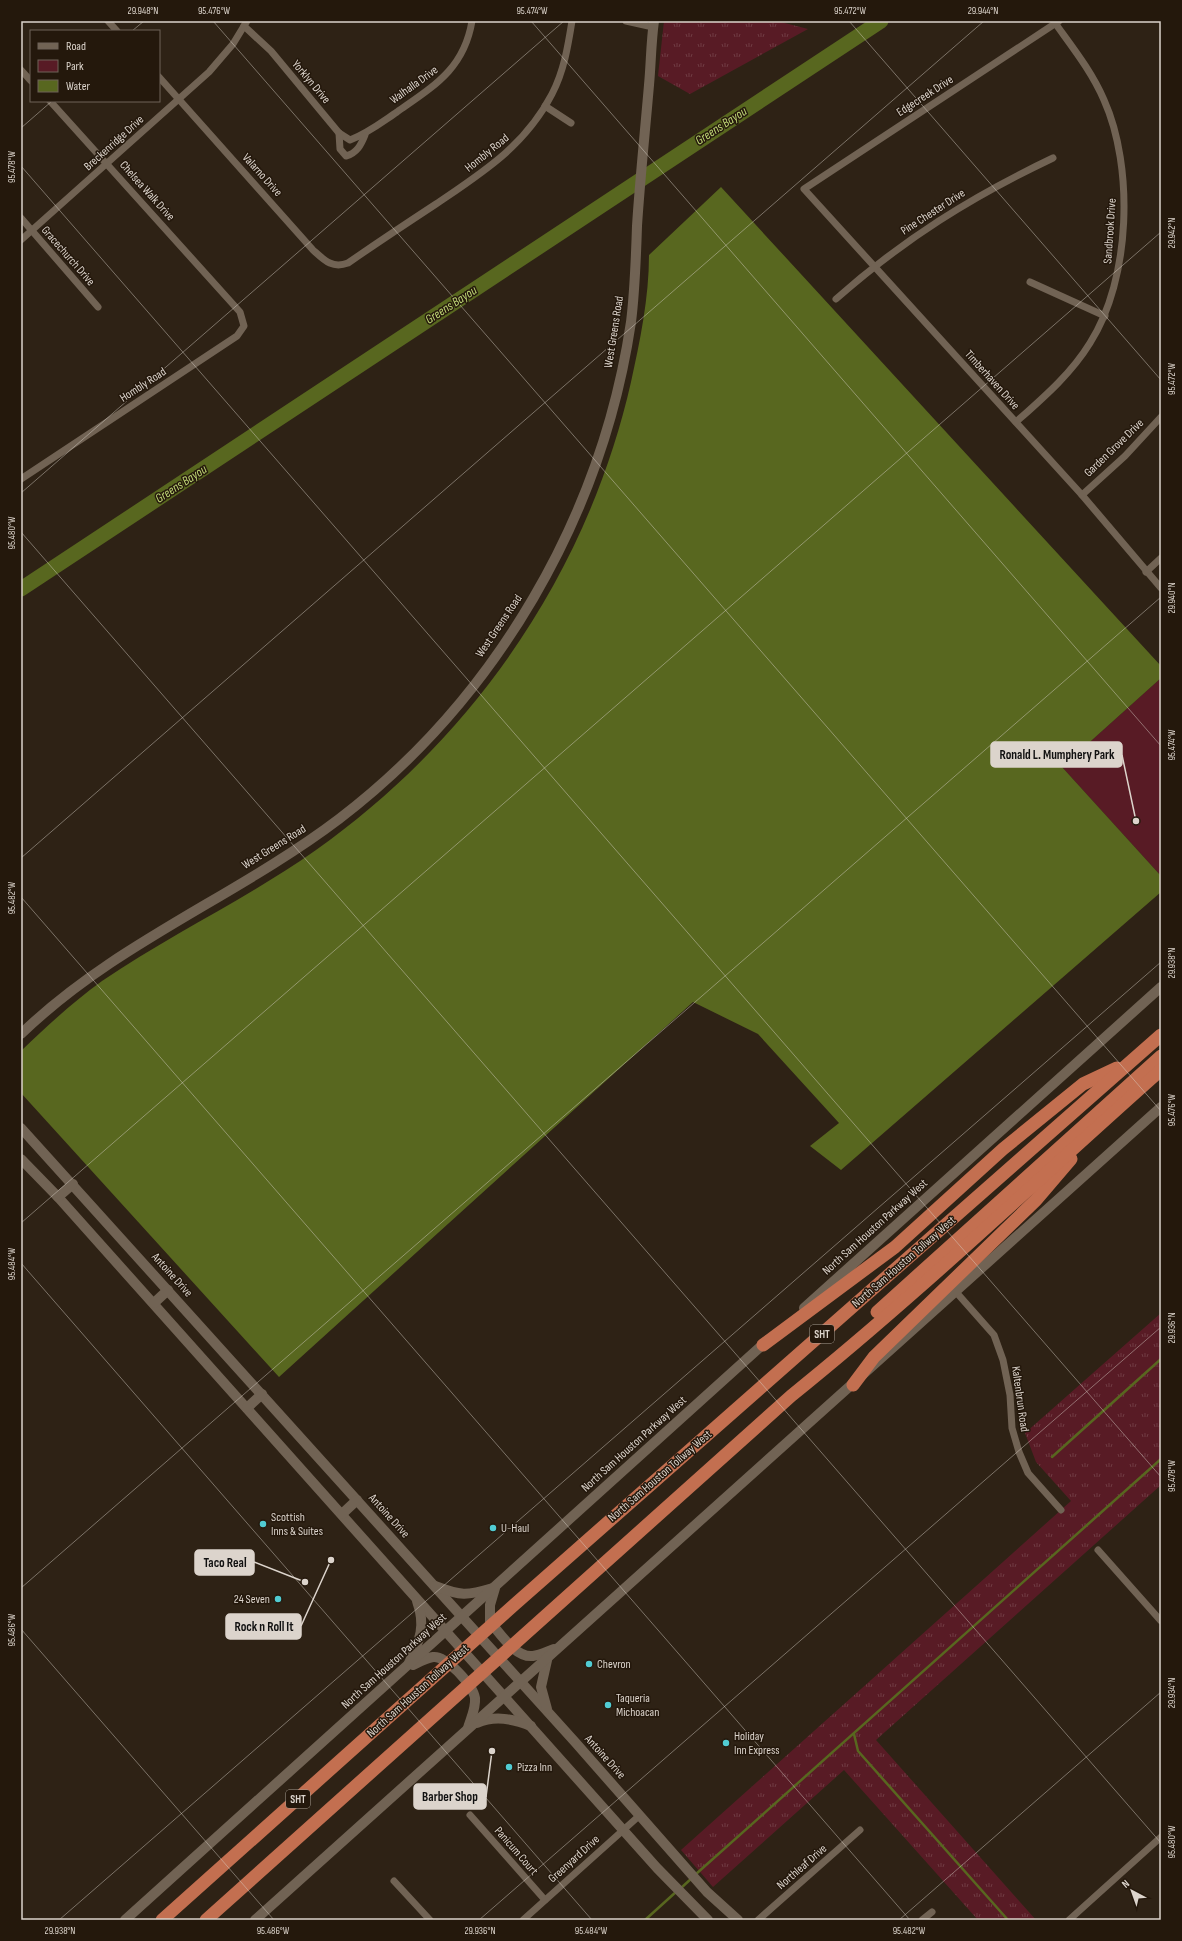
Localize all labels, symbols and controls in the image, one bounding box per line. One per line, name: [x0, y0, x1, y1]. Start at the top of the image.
text: 29.948°N: [128, 5, 158, 17]
text: 95.476°W: [198, 5, 231, 17]
text: 95.474°W: [516, 5, 548, 17]
text: 95.472°W: [834, 5, 866, 17]
text: 29.944°N: [968, 5, 998, 17]
legend: [30, 30, 160, 102]
text: Road: [66, 39, 86, 54]
street label: Yorklyn Drive: [288, 57, 334, 107]
text: Park: [66, 59, 84, 74]
street label: Walhalla Drive: [387, 62, 441, 108]
street label: Edgecreek Drive: [894, 72, 956, 120]
text: Water: [66, 79, 90, 94]
water label: Greens Bayou: [692, 103, 750, 149]
street label: Breckenridge Drive: [81, 112, 147, 174]
street label: Hombly Road: [462, 131, 512, 175]
text: 95.478°W: [6, 150, 18, 183]
street label: Valarno Drive: [239, 150, 285, 200]
street label: Chelsea Walk Drive: [116, 158, 178, 224]
street label: Pine Chester Drive: [898, 185, 968, 238]
street label: Sandbrook Drive: [1100, 198, 1120, 264]
text: 29.942°N: [1166, 218, 1178, 248]
street label: Gracechurch Drive: [38, 223, 98, 289]
water label: Greens Bayou: [422, 282, 480, 328]
street label: West Greens Road: [601, 295, 627, 369]
street label: Timberhaven Drive: [961, 347, 1023, 413]
text: 95.472°W: [1166, 363, 1178, 395]
street label: Hombly Road: [117, 364, 169, 406]
street label: Garden Grove Drive: [1081, 416, 1147, 480]
water label: Greens Bayou: [152, 461, 210, 507]
text: 95.480°W: [6, 516, 18, 549]
text: 29.940°N: [1166, 582, 1178, 614]
street label: West Greens Road: [472, 592, 526, 660]
text: 95.474°W: [1166, 729, 1178, 761]
callout: Ronald L. Mumphery Park: [991, 742, 1122, 767]
text: Ronald L. Mumphery Park: [999, 747, 1115, 763]
street label: West Greens Road: [239, 821, 309, 873]
text: 95.482°W: [6, 881, 18, 914]
text: 29.938°N: [1166, 948, 1178, 978]
text: 95.476°W: [1166, 1093, 1178, 1126]
street label: North Sam Houston Parkway West: [819, 1176, 931, 1278]
street label: North Sam Houston Tollway West: [849, 1213, 959, 1311]
text: 95.484°W: [6, 1247, 18, 1280]
street label: Antoine Drive: [148, 1249, 196, 1300]
text: 29.936°N: [1166, 1312, 1178, 1344]
road number: SHT: [810, 1325, 834, 1343]
street label: Kaltenbrun Road: [1008, 1365, 1032, 1433]
street label: North Sam Houston Parkway West: [578, 1393, 690, 1495]
street label: North Sam Houston Tollway West: [605, 1427, 715, 1525]
text: 95.478°W: [1166, 1459, 1178, 1492]
street label: Antoine Drive: [365, 1490, 413, 1541]
place label: Scottish Inns & Suites: [271, 1510, 323, 1539]
marker: Scottish Inns & Suites: [258, 1519, 268, 1529]
place label: U-Haul: [501, 1521, 529, 1536]
marker: U-Haul: [488, 1523, 498, 1533]
callout: Taco Real: [195, 1550, 254, 1575]
text: Taco Real: [203, 1555, 247, 1571]
place label: 24 Seven: [234, 1592, 270, 1607]
marker: 24 Seven: [273, 1594, 283, 1604]
street label: North Sam Houston Parkway West: [338, 1610, 450, 1712]
text: 95.486°W: [6, 1613, 18, 1646]
callout: Rock n Roll It: [226, 1614, 301, 1639]
text: Rock n Roll It: [234, 1619, 294, 1635]
street label: North Sam Houston Tollway West: [364, 1641, 472, 1741]
place label: Chevron: [597, 1657, 631, 1672]
marker: Chevron: [584, 1659, 594, 1669]
text: 29.934°N: [1166, 1678, 1178, 1708]
place label: Taqueria Michoacan: [616, 1691, 659, 1720]
marker: Taqueria Michoacan: [603, 1700, 613, 1710]
place label: Holiday Inn Express: [734, 1729, 780, 1758]
street label: Antoine Drive: [581, 1731, 629, 1782]
marker: Holiday Inn Express: [721, 1738, 731, 1748]
place label: Pizza Inn: [517, 1760, 552, 1775]
marker: Pizza Inn: [504, 1762, 514, 1772]
callout: Barber Shop: [414, 1784, 486, 1809]
text: Barber Shop: [422, 1789, 478, 1805]
road number: SHT: [286, 1790, 310, 1808]
street label: Panicum Court: [491, 1824, 541, 1879]
text: 95.480°W: [1166, 1825, 1178, 1858]
street label: Greenyard Drive: [545, 1832, 603, 1886]
street label: Northleaf Drive: [774, 1841, 830, 1893]
north arrow: [1112, 1871, 1152, 1911]
text: N: [1119, 1877, 1132, 1891]
text: 29.938°N: [45, 1925, 75, 1937]
text: 95.486°W: [257, 1925, 290, 1937]
text: 29.936°N: [464, 1925, 496, 1937]
text: 95.484°W: [575, 1925, 608, 1937]
text: 95.482°W: [893, 1925, 926, 1937]

